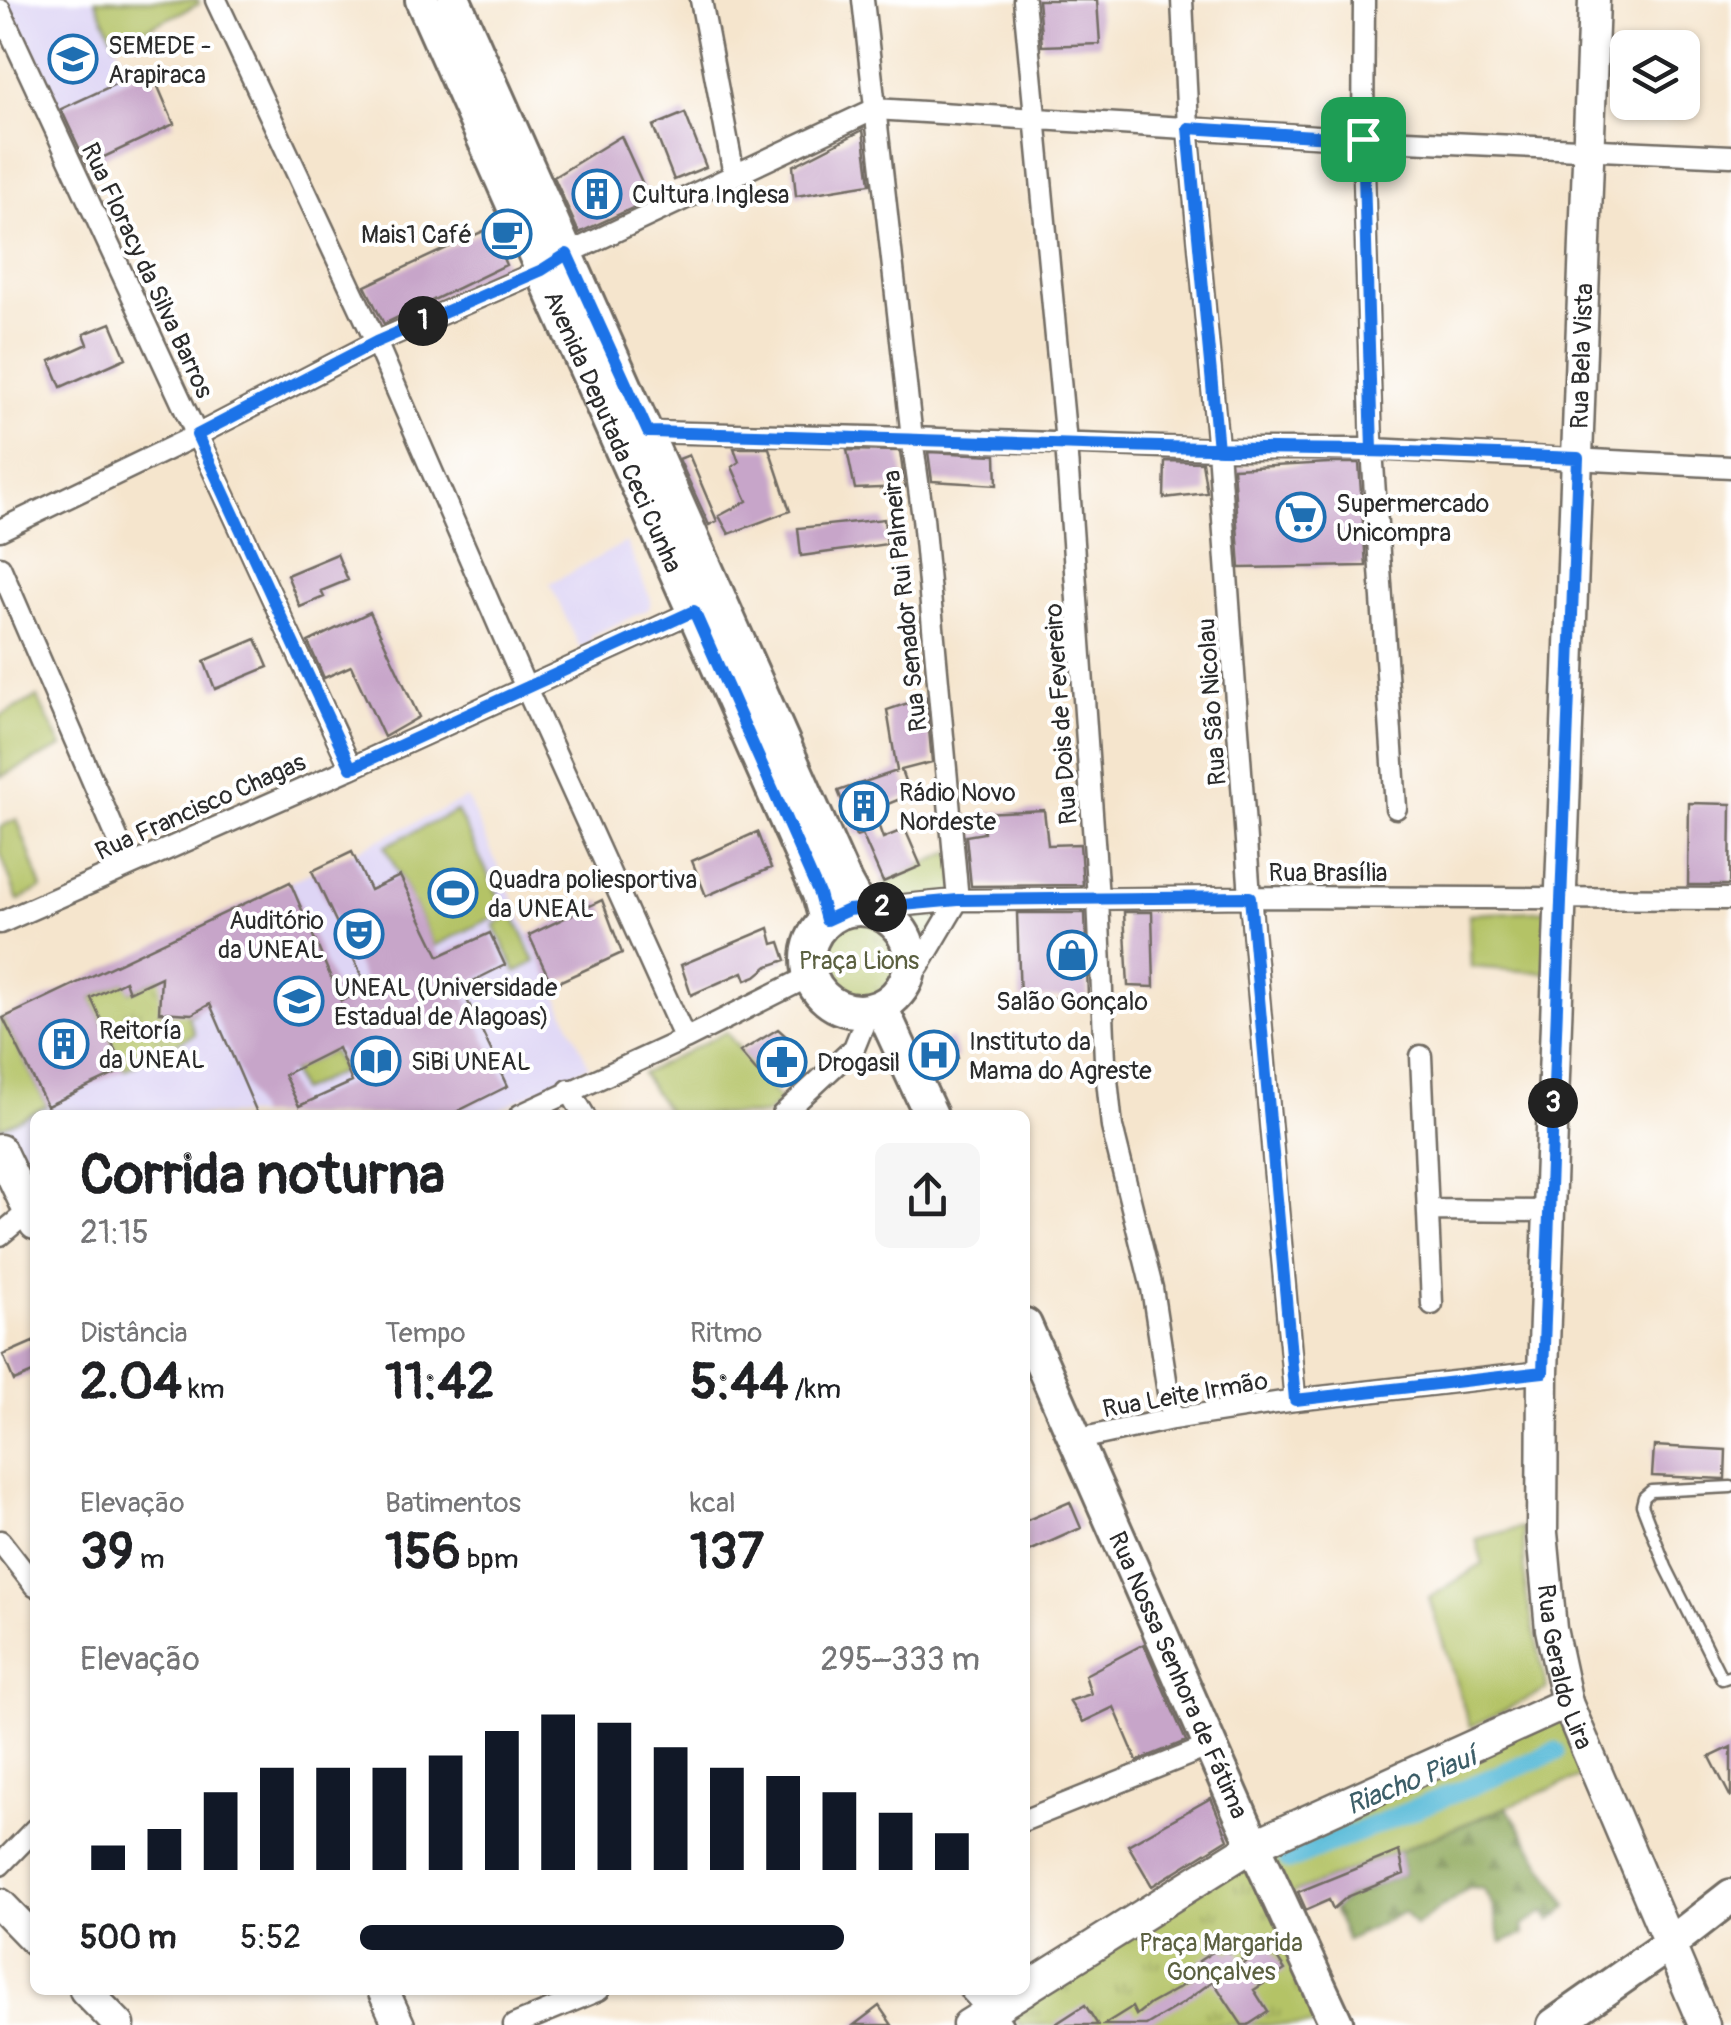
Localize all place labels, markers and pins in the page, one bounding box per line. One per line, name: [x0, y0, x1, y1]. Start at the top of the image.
place label: SEMEDE - Arapiraca: [108, 31, 211, 91]
school or university icon: SEMEDE - Arapiraca: [47, 33, 99, 85]
pin: [1321, 97, 1406, 182]
building icon: Cultura Inglesa: [571, 168, 623, 220]
place label: Cultura Inglesa: [632, 180, 789, 211]
cafe icon: Mais1 Café: [481, 208, 533, 260]
place label: Mais1 Café: [361, 220, 472, 251]
pin: 1: [398, 296, 448, 346]
place label: Supermercado Unicompra: [1336, 489, 1489, 549]
supermarket icon: Supermercado Unicompra: [1275, 491, 1327, 543]
place label: Rádio Novo Nordeste: [899, 778, 1016, 838]
building icon: Rádio Novo Nordeste: [838, 780, 890, 832]
place label: Quadra poliesportiva da UNEAL: [488, 865, 697, 925]
sports icon: Quadra poliesportiva da UNEAL: [427, 867, 479, 919]
pin: 2: [857, 882, 907, 932]
place label: Auditório da UNEAL: [218, 906, 324, 966]
theatre icon: Auditório da UNEAL: [333, 908, 385, 960]
shop icon: Salão Gonçalo: [1046, 929, 1098, 981]
place label: UNEAL (Universidade Estadual de Alagoas): [334, 973, 558, 1033]
school or university icon: UNEAL (Universidade Estadual de Alagoas): [273, 975, 325, 1027]
place label: Salão Gonçalo: [996, 987, 1148, 1018]
place label: Reitoría da UNEAL: [99, 1016, 205, 1076]
building icon: Reitoría da UNEAL: [38, 1018, 90, 1070]
place label: Instituto da Mama do Agreste: [969, 1027, 1152, 1087]
hospital icon: Instituto da Mama do Agreste: [908, 1029, 960, 1081]
library icon: SiBi UNEAL: [350, 1035, 402, 1087]
pharmacy icon: Drogasil: [756, 1036, 808, 1088]
place label: SiBi UNEAL: [411, 1047, 531, 1078]
place label: Drogasil: [817, 1048, 900, 1079]
pin: 3: [1528, 1078, 1578, 1128]

